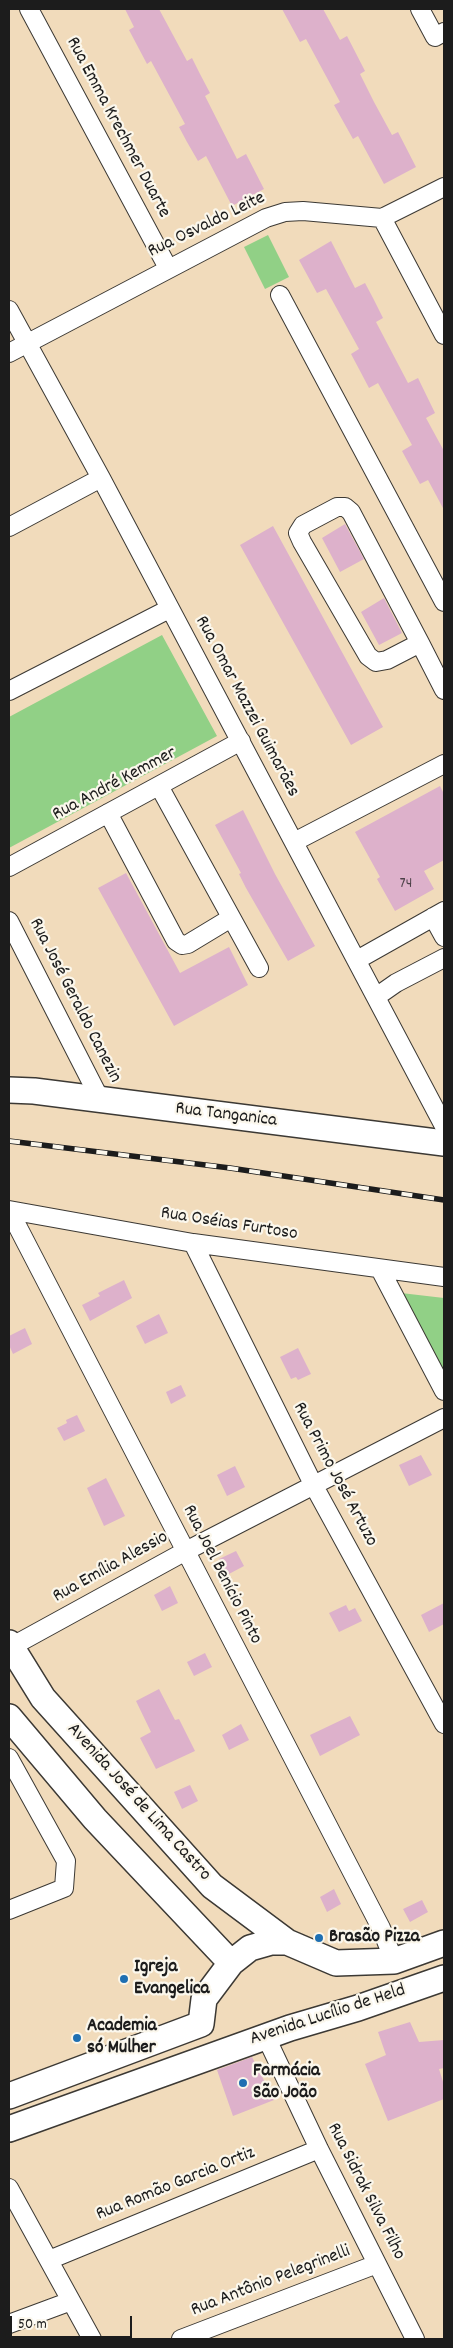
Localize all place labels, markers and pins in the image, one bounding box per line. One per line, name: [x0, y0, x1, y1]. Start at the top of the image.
place label: Brasão Pizza: [329, 1927, 420, 1949]
marker: Brasão Pizza: [313, 1932, 325, 1944]
place label: Igreja Evangelica: [134, 1957, 209, 2001]
marker: Igreja Evangelica: [118, 1973, 130, 1985]
place label: Academia só Mulher: [87, 2016, 157, 2060]
marker: Academia só Mulher: [71, 2032, 83, 2044]
place label: Farmácia São João: [253, 2061, 320, 2105]
marker: Farmácia São João: [237, 2077, 249, 2089]

